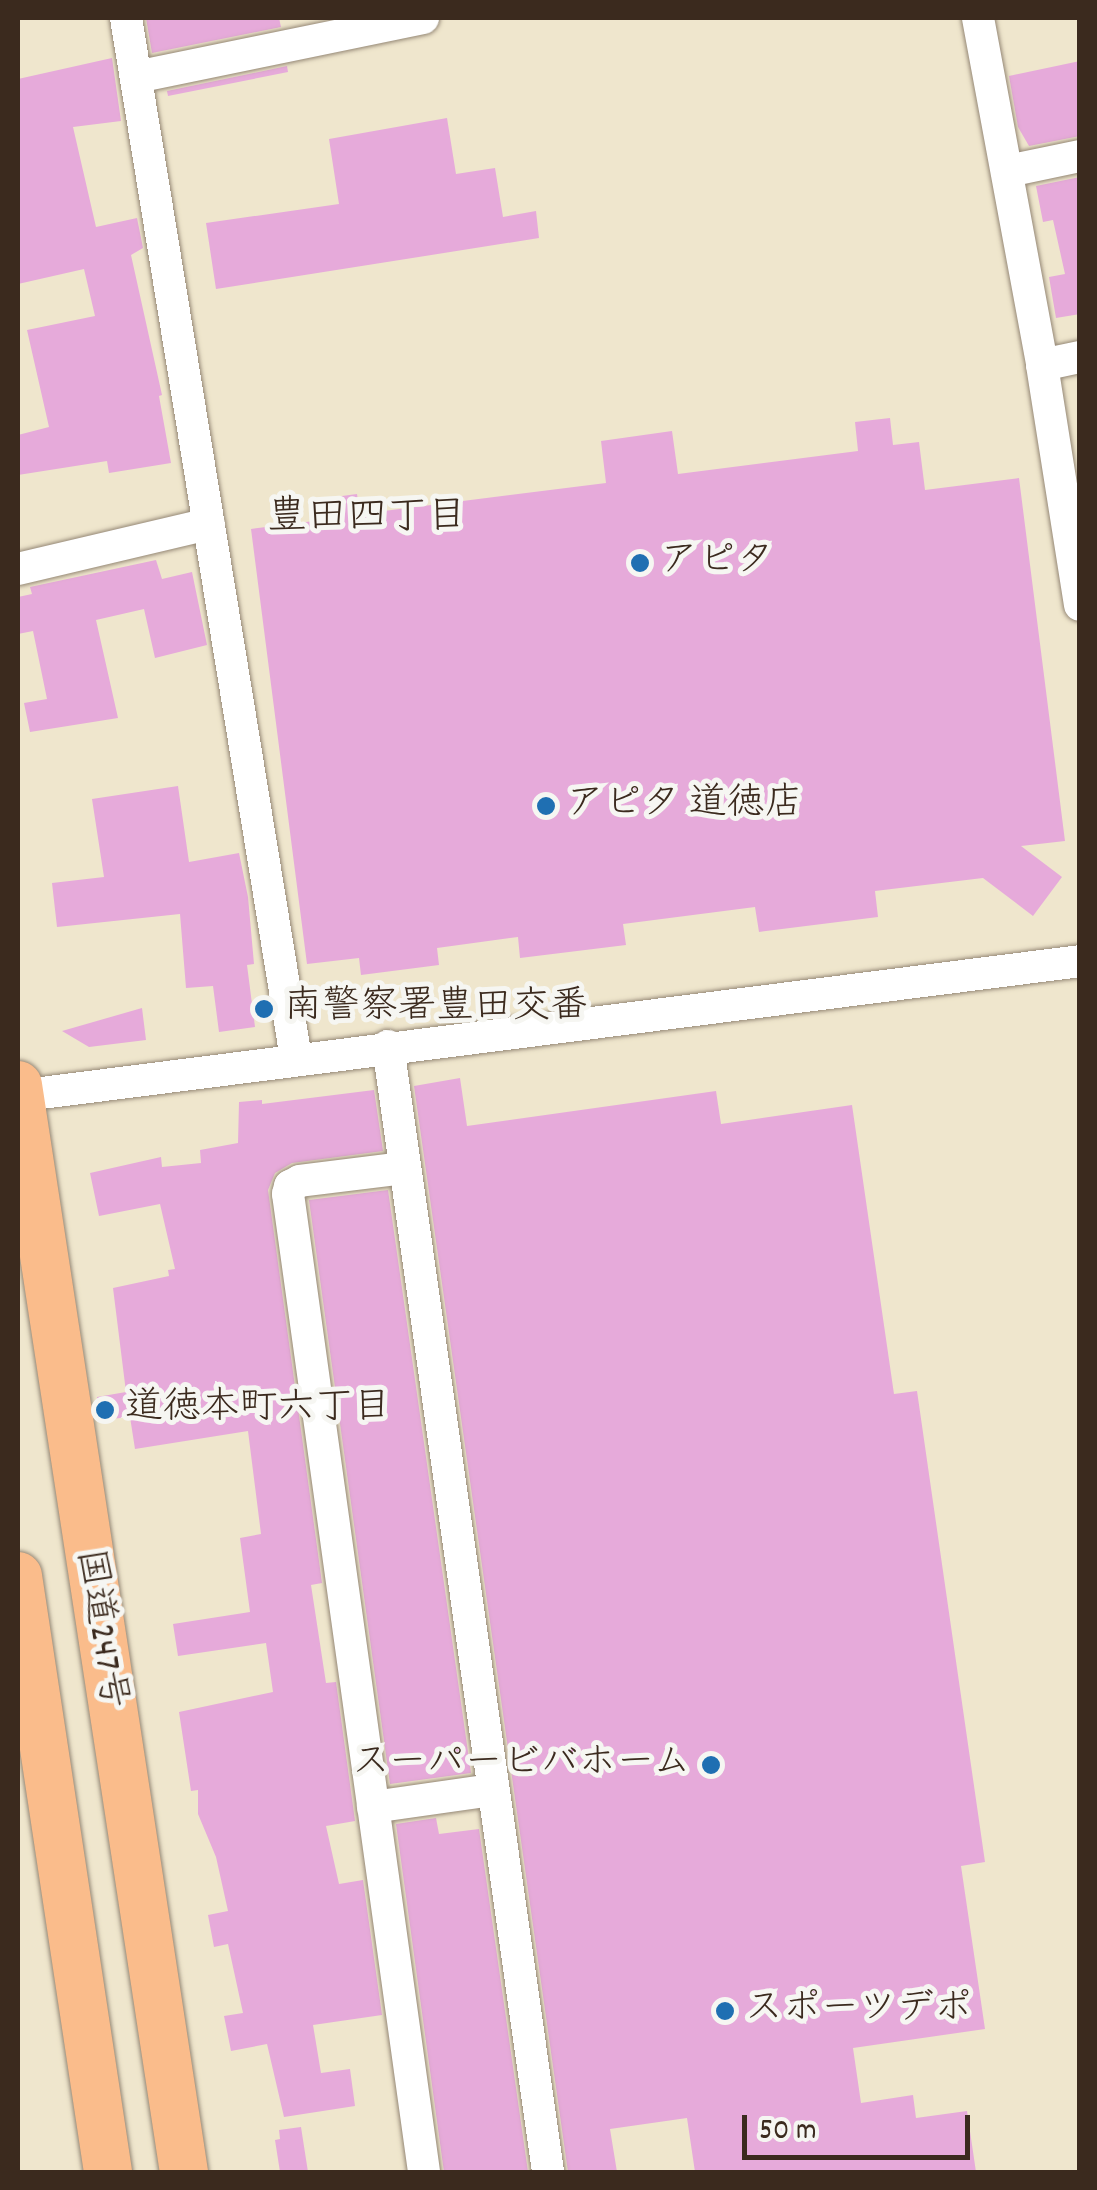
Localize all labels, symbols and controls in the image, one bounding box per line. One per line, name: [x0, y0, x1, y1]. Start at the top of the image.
district label: 豊田四丁目: [267, 496, 467, 544]
place label: アピタ: [660, 540, 774, 586]
marker: アピタ: [629, 552, 651, 574]
place label: アピタ 道徳店: [566, 783, 803, 829]
marker: アピタ 道徳店: [535, 795, 557, 817]
place label: 南警察署豊田交番: [284, 986, 588, 1032]
marker: 南警察署豊田交番: [253, 998, 275, 1020]
place label: 道徳本町六丁目: [125, 1387, 391, 1433]
marker: 道徳本町六丁目: [94, 1399, 116, 1421]
street label: 国道247号: [64, 1546, 134, 1712]
place label: スーパービバホーム: [351, 1742, 691, 1788]
marker: スーパービバホーム: [700, 1754, 722, 1776]
place label: スポーツデポ: [745, 1988, 973, 2034]
marker: スポーツデポ: [714, 2000, 736, 2022]
scale bar: [747, 2095, 974, 2157]
text: 50 m: [759, 2111, 817, 2154]

